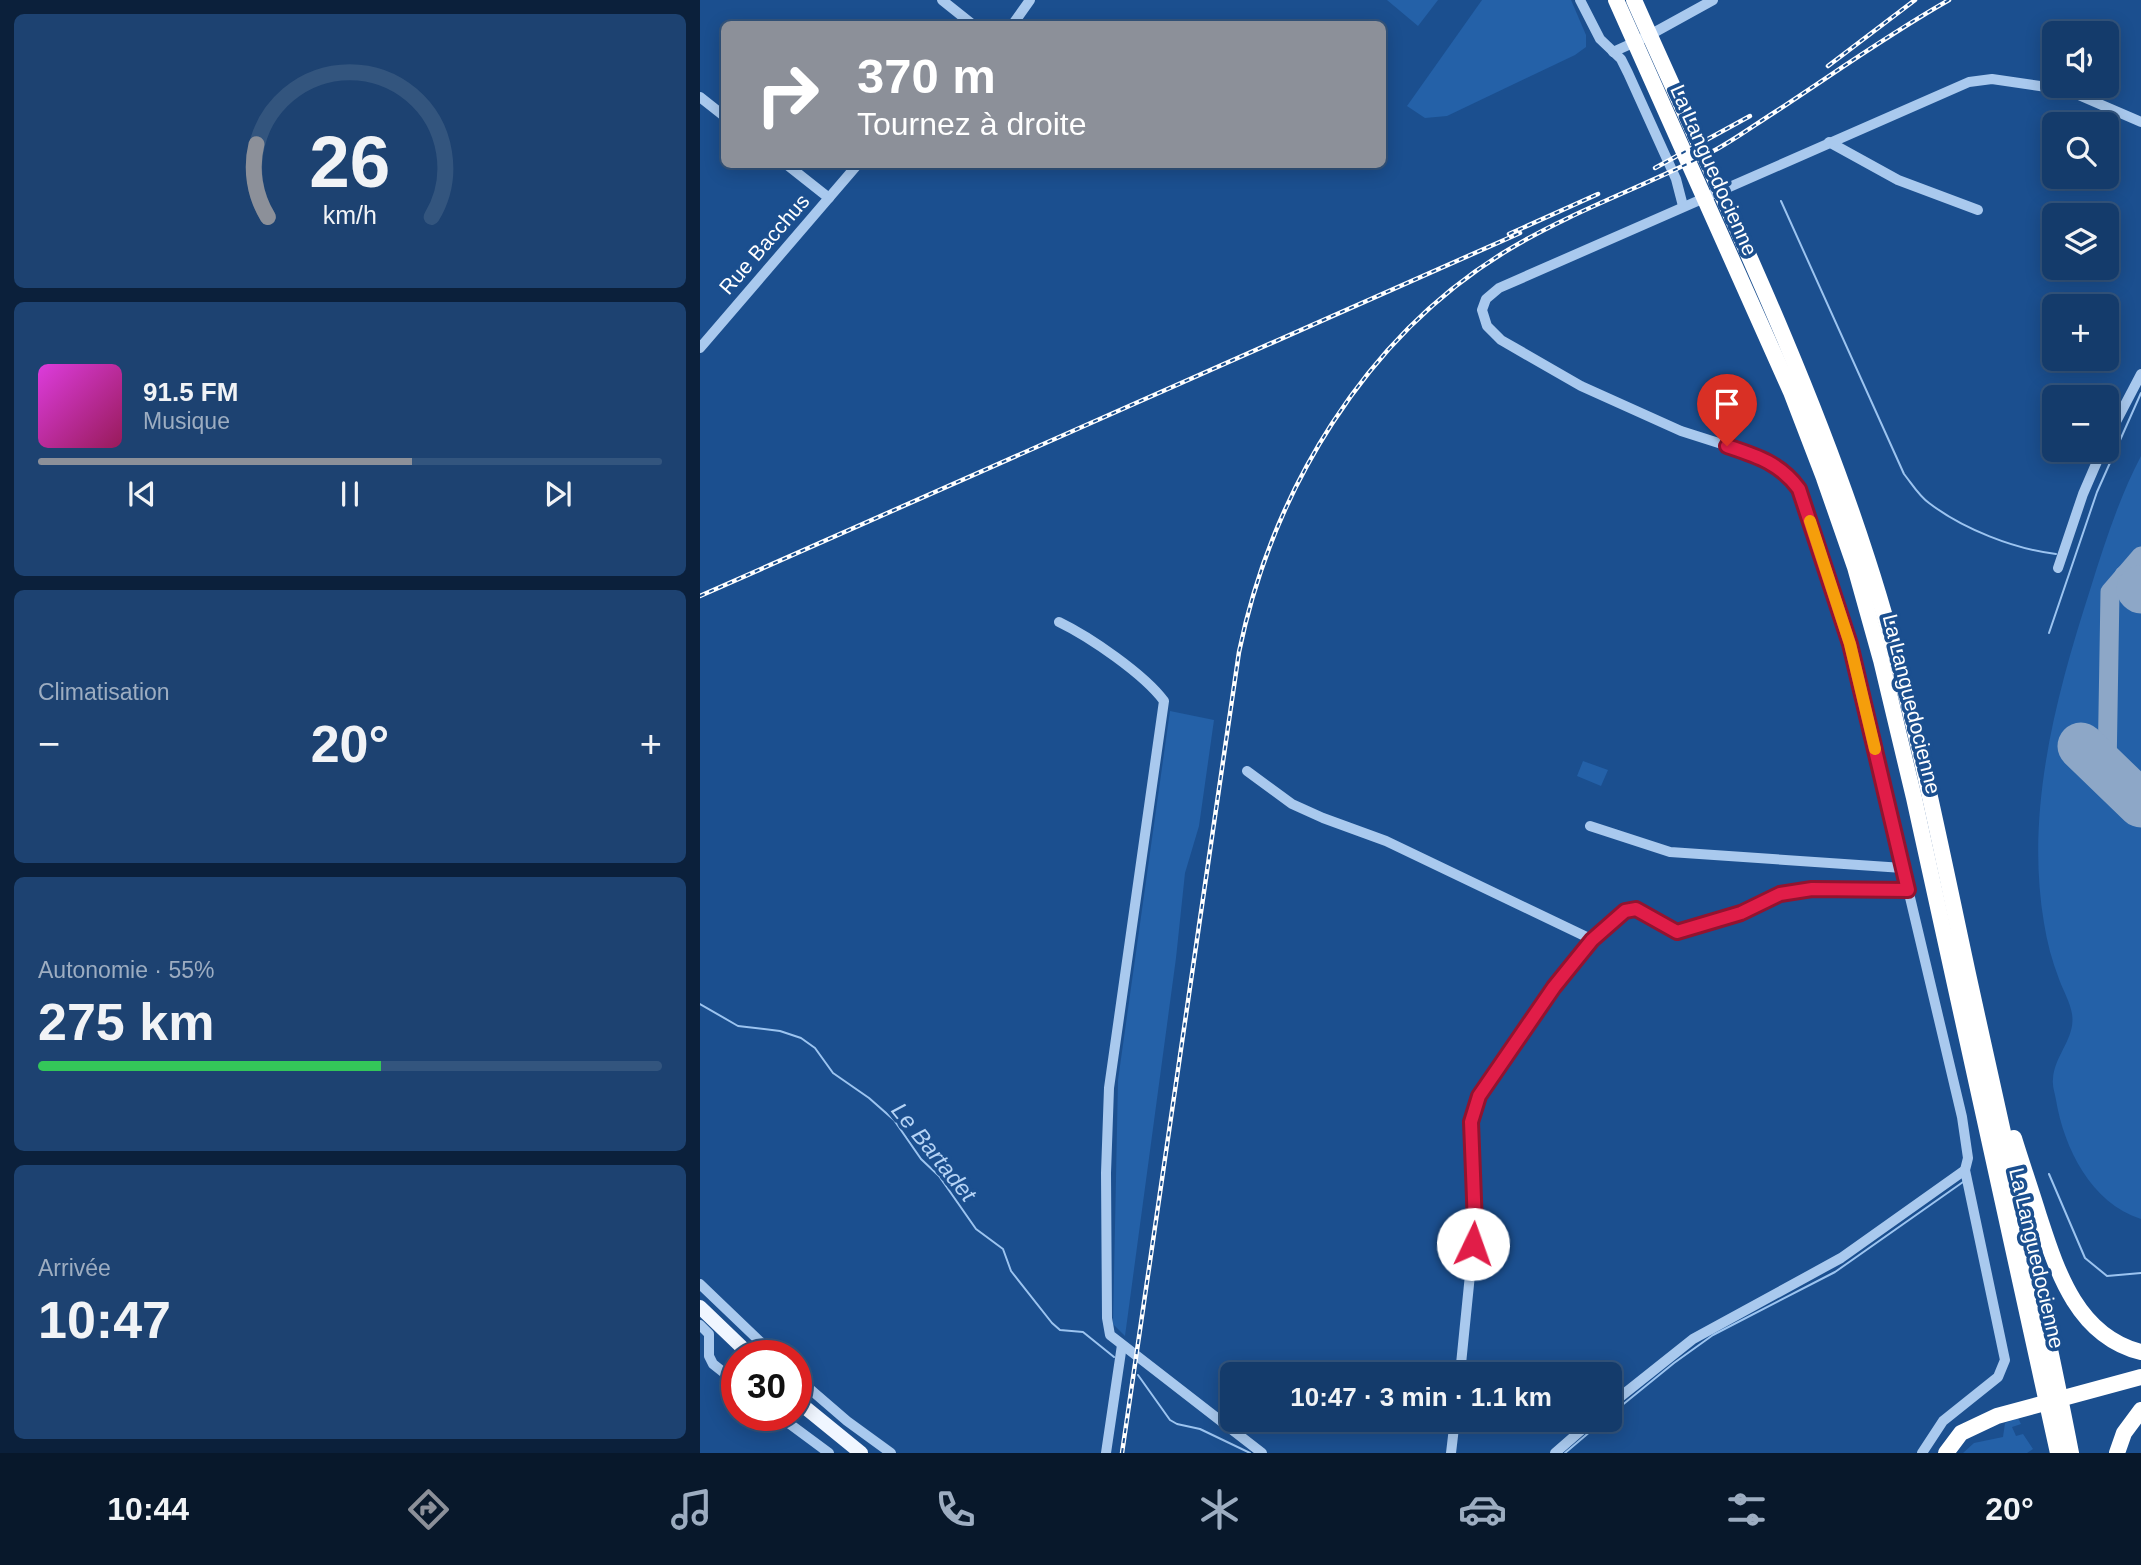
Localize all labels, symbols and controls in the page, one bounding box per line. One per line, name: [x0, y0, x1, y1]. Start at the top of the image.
map controls: [2042, 21, 2119, 462]
button: sound: [2042, 21, 2119, 98]
icon: right: [742, 49, 833, 140]
text: 370 m: [857, 49, 996, 103]
street label: La Languedocienne: [1666, 81, 1762, 259]
text: Tournez à droite: [857, 106, 1086, 142]
button: search: [2042, 112, 2119, 189]
text: 26: [310, 121, 390, 202]
street label: Rue Bacchus: [714, 189, 814, 299]
text: km/h: [323, 201, 377, 229]
button: layers: [2042, 203, 2119, 280]
button: +: [2042, 294, 2119, 371]
pin: [1697, 374, 1757, 446]
text: 91.5 FM: [143, 377, 238, 407]
icon: arrive: [1708, 385, 1746, 423]
button: −: [2042, 385, 2119, 462]
text: Musique: [143, 408, 230, 434]
icon: previous: [123, 475, 161, 513]
icon: pause: [331, 475, 369, 513]
icon: next: [539, 475, 577, 513]
street label: La Languedocienne: [1879, 612, 1945, 796]
text: Climatisation: [38, 679, 170, 705]
text: 20°: [311, 715, 389, 773]
text: −: [38, 723, 60, 765]
text: +: [640, 723, 662, 765]
text: Autonomie · 55%: [38, 957, 214, 983]
text: 275 km: [38, 993, 214, 1051]
water label: Le Bartadet: [886, 1098, 983, 1208]
street label: La Languedocienne: [2005, 1166, 2069, 1350]
position arrow: [1436, 1207, 1510, 1281]
text: Arrivée: [38, 1255, 111, 1281]
text: 10:47: [38, 1291, 171, 1349]
speed limit sign: 30: [721, 1340, 812, 1431]
text: 10:47 · 3 min · 1.1 km: [1290, 1382, 1552, 1412]
icon: directions: [404, 1485, 453, 1534]
icon: music: [667, 1485, 716, 1534]
icon: phone: [931, 1485, 980, 1534]
icon: climate: [1195, 1485, 1244, 1534]
icon: car: [1458, 1485, 1507, 1534]
icon: filters: [1722, 1485, 1771, 1534]
text: 10:44: [107, 1491, 189, 1527]
text: 20°: [1985, 1491, 2034, 1527]

